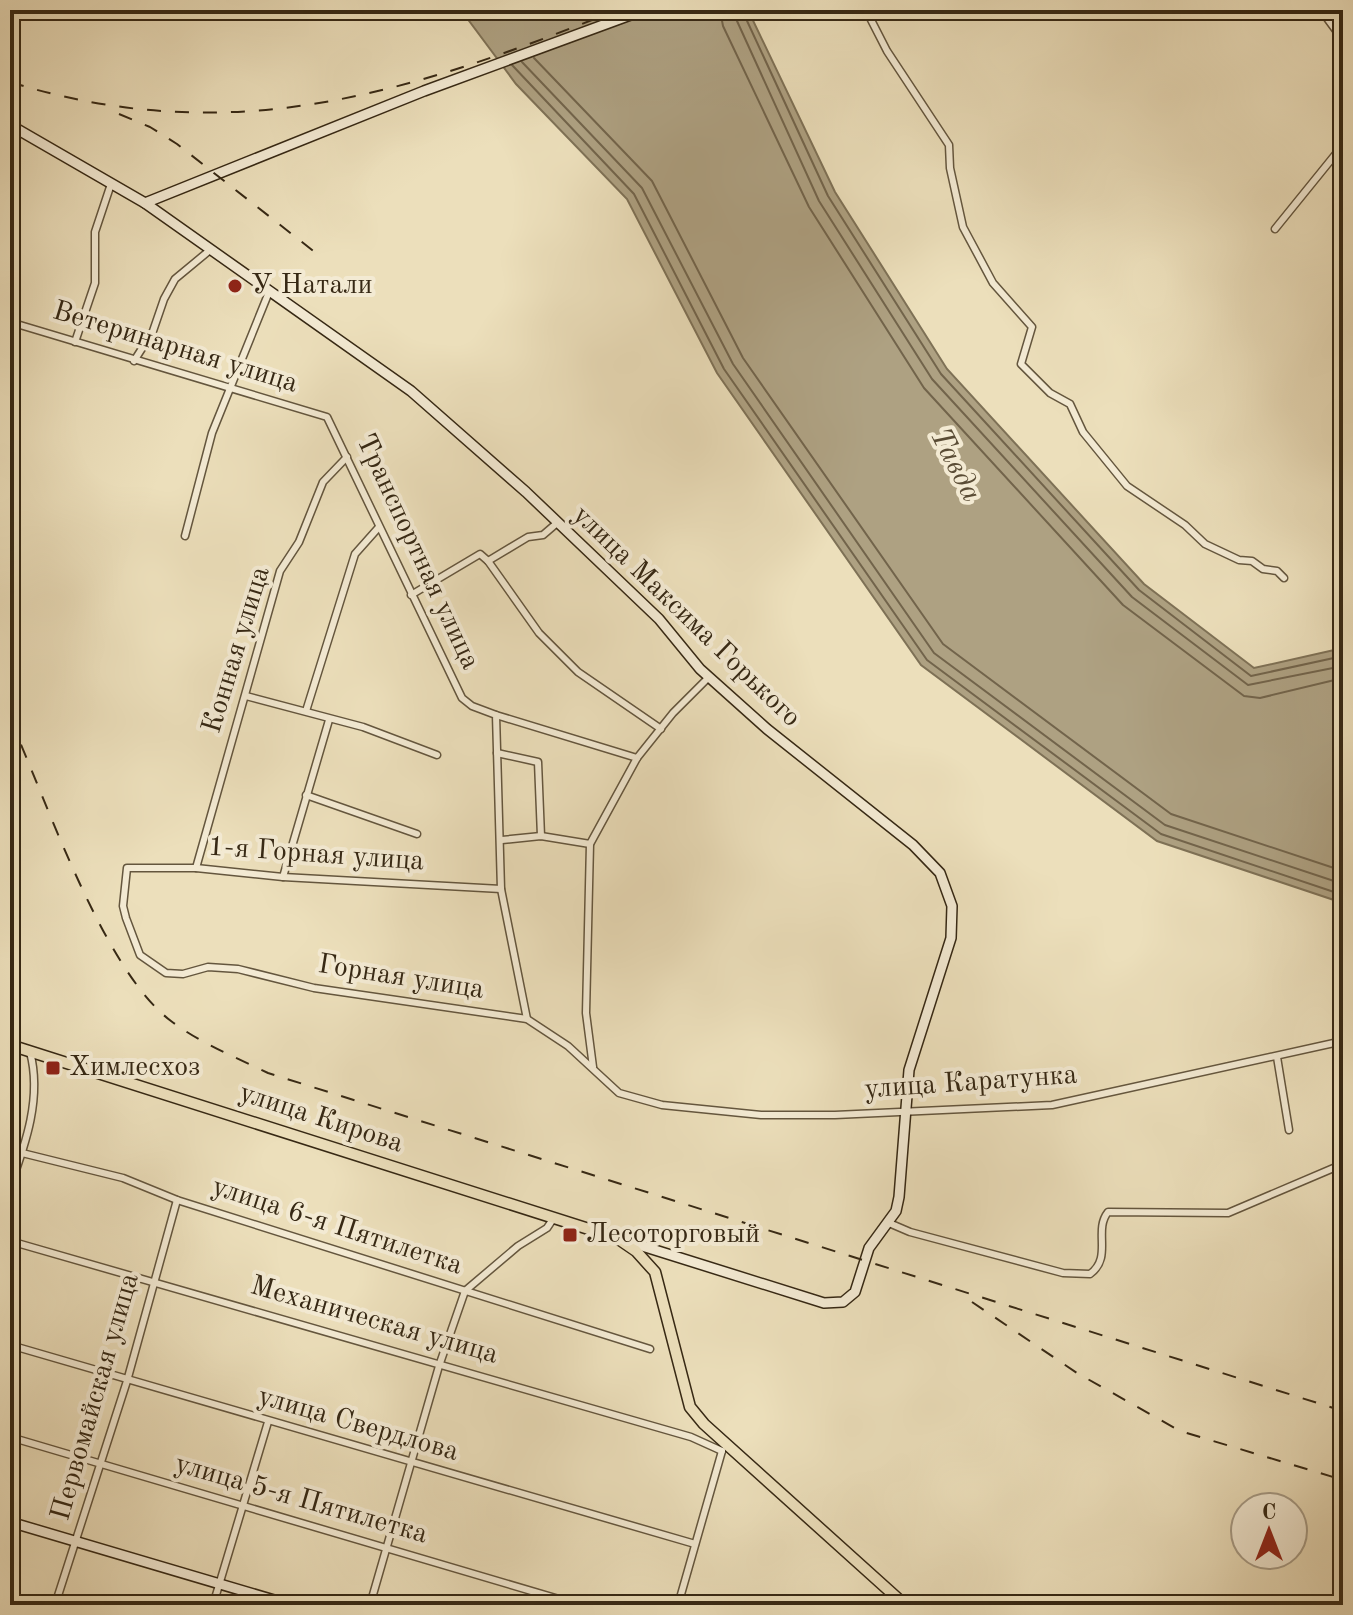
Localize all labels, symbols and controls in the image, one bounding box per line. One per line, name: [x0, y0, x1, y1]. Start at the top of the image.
place label: У Натали: [251, 272, 373, 300]
marker: У Натали: [226, 277, 244, 295]
street label: Ветеринарная улица: [49, 297, 301, 399]
water label: Тавда: [924, 423, 986, 507]
street label: Транспортная улица: [350, 430, 484, 674]
street label: улица Максима Горького: [567, 501, 805, 733]
street label: Конная улица: [198, 563, 276, 737]
street label: 1-я Горная улица: [207, 833, 425, 877]
street label: Горная улица: [316, 951, 486, 1005]
place label: Химлесхоз: [69, 1054, 200, 1082]
marker: Химлесхоз: [44, 1059, 62, 1077]
street label: улица Каратунка: [864, 1062, 1079, 1104]
street label: улица Кирова: [236, 1079, 407, 1159]
street label: улица 6-я Пятилетка: [208, 1173, 466, 1281]
place label: Лесоторговый: [586, 1221, 760, 1249]
marker: Лесоторговый: [561, 1226, 579, 1244]
street label: Первомайская улица: [47, 1270, 145, 1524]
street label: Механическая улица: [247, 1272, 501, 1370]
street label: улица Свердлова: [255, 1383, 462, 1467]
street label: улица 5-я Пятилетка: [171, 1451, 431, 1550]
north arrow: [1229, 1491, 1309, 1571]
text: С: [1262, 1502, 1276, 1524]

